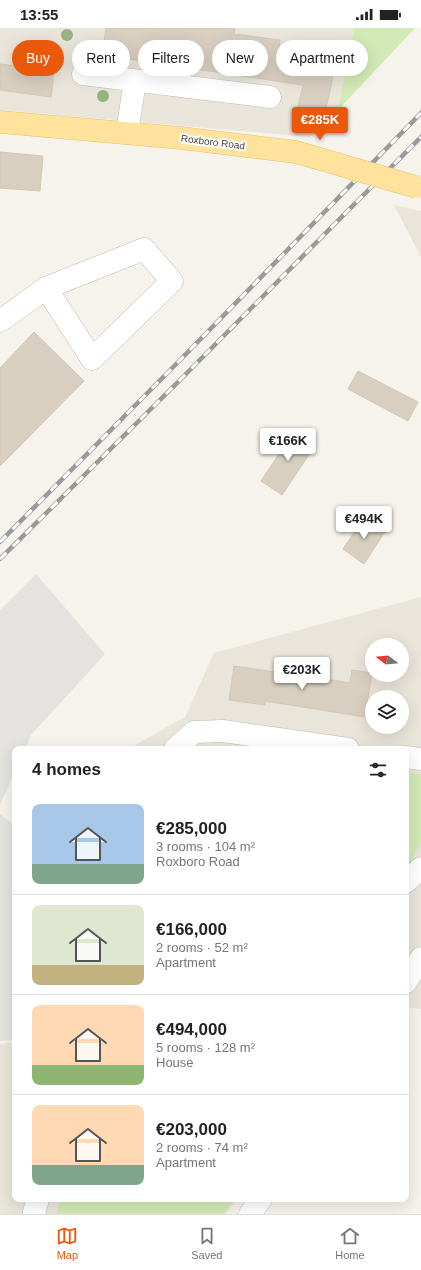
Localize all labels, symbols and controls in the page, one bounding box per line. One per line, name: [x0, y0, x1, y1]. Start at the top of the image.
text: 13:55: [20, 6, 58, 23]
chip: Buy: [12, 40, 64, 76]
chip: Rent: [72, 40, 130, 76]
chip: Filters: [138, 40, 204, 76]
chip: New: [212, 40, 268, 76]
chip: Apartment: [276, 40, 368, 76]
pin: €285K: [292, 107, 348, 141]
text: €285K: [301, 112, 339, 127]
street label: Roxboro Road: [180, 133, 246, 151]
pin: €166K: [260, 428, 316, 462]
text: €166K: [269, 433, 307, 448]
pin: €494K: [336, 506, 392, 540]
text: €494K: [345, 511, 383, 526]
north arrow: [365, 638, 409, 682]
map controls: [365, 638, 409, 734]
pin: €203K: [274, 657, 330, 691]
text: €203K: [283, 662, 321, 677]
button: layers: [365, 690, 409, 734]
icon: filters: [367, 759, 389, 781]
text: 4 homes: [32, 760, 101, 779]
text: €285,000: [156, 819, 227, 838]
icon: home: [64, 820, 112, 868]
text: 3 rooms · 104 m²: [156, 839, 255, 854]
text: Roxboro Road: [156, 854, 240, 869]
text: €166,000: [156, 920, 227, 939]
icon: home: [64, 921, 112, 969]
text: 2 rooms · 52 m²: [156, 940, 248, 955]
text: Apartment: [156, 955, 216, 970]
text: €494,000: [156, 1020, 227, 1039]
icon: home: [64, 1021, 112, 1069]
text: 5 rooms · 128 m²: [156, 1040, 255, 1055]
text: House: [156, 1055, 194, 1070]
text: €203,000: [156, 1120, 227, 1139]
icon: home: [64, 1121, 112, 1169]
text: 2 rooms · 74 m²: [156, 1140, 248, 1155]
text: Apartment: [156, 1155, 216, 1170]
tab: Map: [56, 1225, 78, 1261]
tab: Saved: [191, 1225, 222, 1261]
tab: Home: [335, 1225, 365, 1261]

